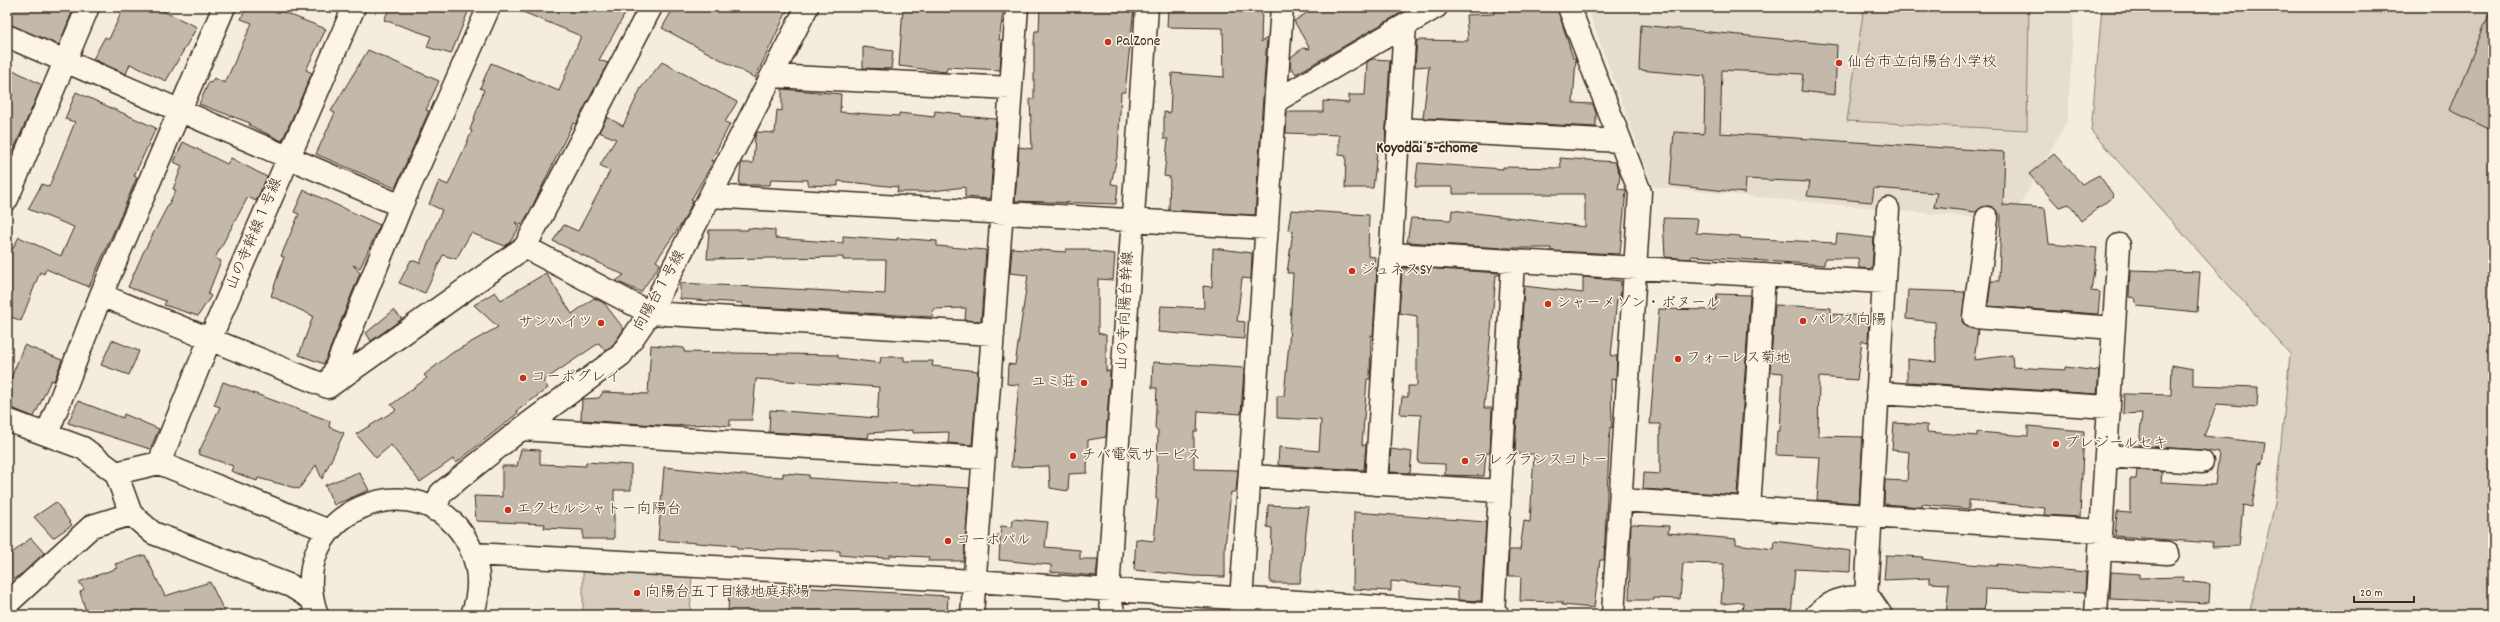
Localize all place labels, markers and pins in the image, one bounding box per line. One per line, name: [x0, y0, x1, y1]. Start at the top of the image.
place label: PalZone: [1116, 31, 1161, 53]
marker: PalZone: [1103, 37, 1113, 47]
place label: 仙台市立向陽台小学校: [1847, 52, 1997, 74]
marker: 仙台市立向陽台小学校: [1834, 58, 1844, 68]
place label: ジュネスSY: [1360, 260, 1432, 282]
marker: ジュネスSY: [1347, 266, 1357, 276]
place label: シャーメゾン・ボヌール: [1556, 293, 1720, 315]
marker: シャーメゾン・ボヌール: [1543, 299, 1553, 309]
place label: パレス向陽: [1811, 310, 1886, 332]
place label: サンハイツ: [519, 312, 593, 334]
marker: パレス向陽: [1798, 316, 1808, 326]
marker: サンハイツ: [596, 318, 606, 328]
place label: フォーレス菊地: [1686, 348, 1790, 370]
marker: フォーレス菊地: [1673, 354, 1683, 364]
place label: コーポグレイ: [531, 367, 620, 389]
place label: ユミ荘: [1031, 372, 1076, 394]
marker: コーポグレイ: [518, 373, 528, 383]
marker: ユミ荘: [1079, 378, 1089, 388]
place label: プレジールセキ: [2064, 433, 2168, 455]
marker: プレジールセキ: [2051, 439, 2061, 449]
place label: チバ電気サービス: [1081, 445, 1201, 467]
place label: フレグランスコトー: [1473, 450, 1608, 472]
marker: チバ電気サービス: [1068, 451, 1078, 461]
marker: フレグランスコトー: [1460, 456, 1470, 466]
place label: エクセルシャトー向陽台: [516, 499, 682, 521]
marker: エクセルシャトー向陽台: [503, 505, 513, 515]
place label: コーポパル: [956, 530, 1031, 552]
marker: コーポパル: [943, 536, 953, 546]
place label: 向陽台五丁目緑地庭球場: [645, 582, 810, 604]
marker: 向陽台五丁目緑地庭球場: [632, 588, 642, 598]

